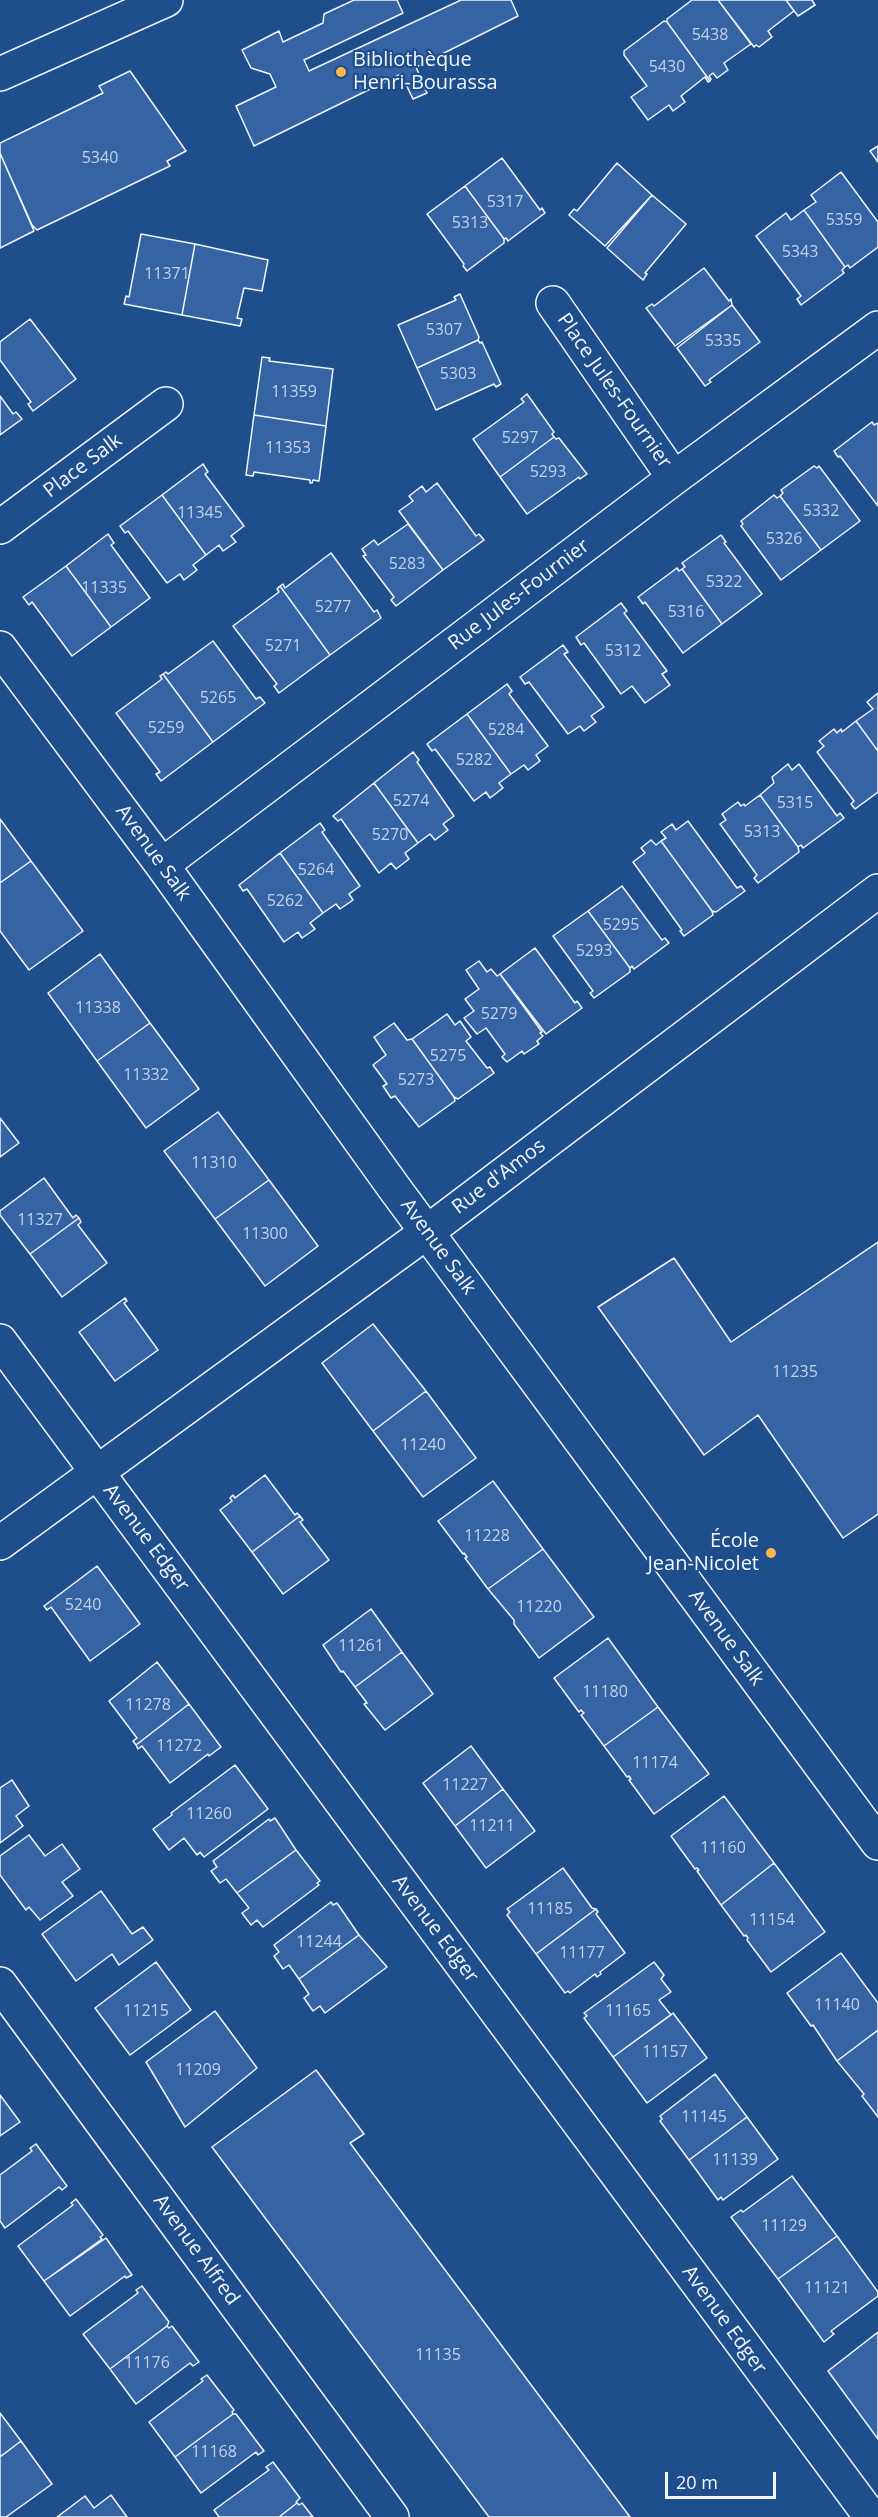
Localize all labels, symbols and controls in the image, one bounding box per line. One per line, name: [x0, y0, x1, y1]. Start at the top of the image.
house number: 5438: [692, 25, 728, 45]
place label: Bibliothèque Henri-Bourassa: [353, 48, 498, 95]
house number: 5430: [649, 57, 685, 77]
marker: Bibliothèque Henri-Bourassa: [334, 65, 348, 79]
house number: 5340: [82, 148, 118, 168]
house number: 5317: [487, 192, 523, 212]
house number: 5359: [826, 210, 862, 230]
house number: 5313: [452, 213, 488, 233]
house number: 5343: [782, 242, 818, 262]
house number: 11371: [144, 264, 190, 284]
street label: Place Jules-Fournier: [552, 309, 676, 473]
house number: 5307: [426, 320, 462, 340]
house number: 5335: [705, 331, 741, 351]
house number: 5303: [440, 364, 476, 384]
house number: 11359: [271, 382, 317, 402]
house number: 5297: [502, 428, 538, 448]
street label: Place Salk: [39, 429, 127, 503]
house number: 11353: [265, 438, 311, 458]
house number: 5293: [530, 462, 566, 482]
house number: 5332: [803, 501, 839, 521]
house number: 11345: [177, 503, 223, 523]
house number: 5326: [766, 529, 802, 549]
street label: Rue Jules-Fournier: [444, 534, 594, 656]
house number: 5283: [389, 554, 425, 574]
house number: 5322: [706, 572, 742, 592]
house number: 11335: [81, 578, 127, 598]
house number: 5277: [315, 597, 351, 617]
house number: 5316: [668, 602, 704, 622]
house number: 5271: [265, 636, 301, 656]
house number: 5312: [605, 641, 641, 661]
house number: 5265: [200, 688, 236, 708]
house number: 5259: [148, 718, 184, 738]
house number: 5284: [488, 720, 524, 740]
house number: 5282: [456, 750, 492, 770]
house number: 5274: [393, 791, 429, 811]
house number: 5315: [777, 793, 813, 813]
street label: Avenue Salk: [110, 800, 196, 906]
house number: 5313: [744, 822, 780, 842]
house number: 5270: [372, 825, 408, 845]
house number: 5264: [298, 860, 334, 880]
house number: 5262: [267, 891, 303, 911]
house number: 5295: [603, 915, 639, 935]
house number: 5293: [576, 941, 612, 961]
house number: 11338: [75, 998, 121, 1018]
house number: 5279: [481, 1004, 517, 1024]
house number: 5275: [430, 1046, 466, 1066]
house number: 11332: [123, 1065, 169, 1085]
house number: 5273: [398, 1070, 434, 1090]
street label: Rue d'Amos: [448, 1134, 550, 1220]
house number: 11310: [191, 1153, 237, 1173]
street label: Avenue Salk: [395, 1194, 481, 1300]
house number: 11327: [17, 1210, 63, 1230]
house number: 11300: [242, 1224, 288, 1244]
house number: 11235: [772, 1362, 818, 1382]
house number: 11240: [400, 1435, 446, 1455]
street label: Avenue Edger: [98, 1479, 194, 1597]
house number: 11228: [464, 1526, 510, 1546]
place label: École Jean-Nicolet: [647, 1529, 759, 1576]
marker: École Jean-Nicolet: [764, 1546, 778, 1560]
street label: Avenue Salk: [683, 1585, 769, 1691]
house number: 5240: [65, 1595, 101, 1615]
house number: 11220: [516, 1597, 562, 1617]
house number: 11261: [338, 1636, 384, 1656]
house number: 11180: [582, 1682, 628, 1702]
house number: 11278: [125, 1695, 171, 1715]
house number: 11272: [156, 1736, 202, 1756]
house number: 11174: [632, 1753, 678, 1773]
house number: 11227: [442, 1775, 488, 1795]
house number: 11260: [186, 1804, 232, 1824]
house number: 11211: [469, 1816, 515, 1836]
house number: 11160: [700, 1838, 746, 1858]
street label: Avenue Edger: [387, 1870, 483, 1988]
house number: 11185: [527, 1899, 573, 1919]
house number: 11154: [749, 1910, 795, 1930]
house number: 11244: [296, 1932, 342, 1952]
house number: 11177: [559, 1943, 605, 1963]
house number: 11140: [814, 1995, 860, 2015]
house number: 11215: [123, 2001, 169, 2021]
house number: 11165: [605, 2001, 651, 2021]
house number: 11157: [642, 2042, 688, 2062]
house number: 11209: [175, 2060, 221, 2080]
house number: 11145: [681, 2107, 727, 2127]
house number: 11139: [712, 2150, 758, 2170]
street label: Avenue Alfred: [148, 2190, 244, 2310]
house number: 11129: [761, 2216, 807, 2236]
street label: Avenue Edger: [677, 2261, 771, 2379]
house number: 11121: [804, 2278, 850, 2298]
house number: 11135: [415, 2345, 461, 2365]
house number: 11176: [124, 2353, 170, 2373]
house number: 11168: [191, 2442, 237, 2462]
scale bar: [668, 2460, 779, 2498]
text: 20 m: [676, 2470, 718, 2494]

